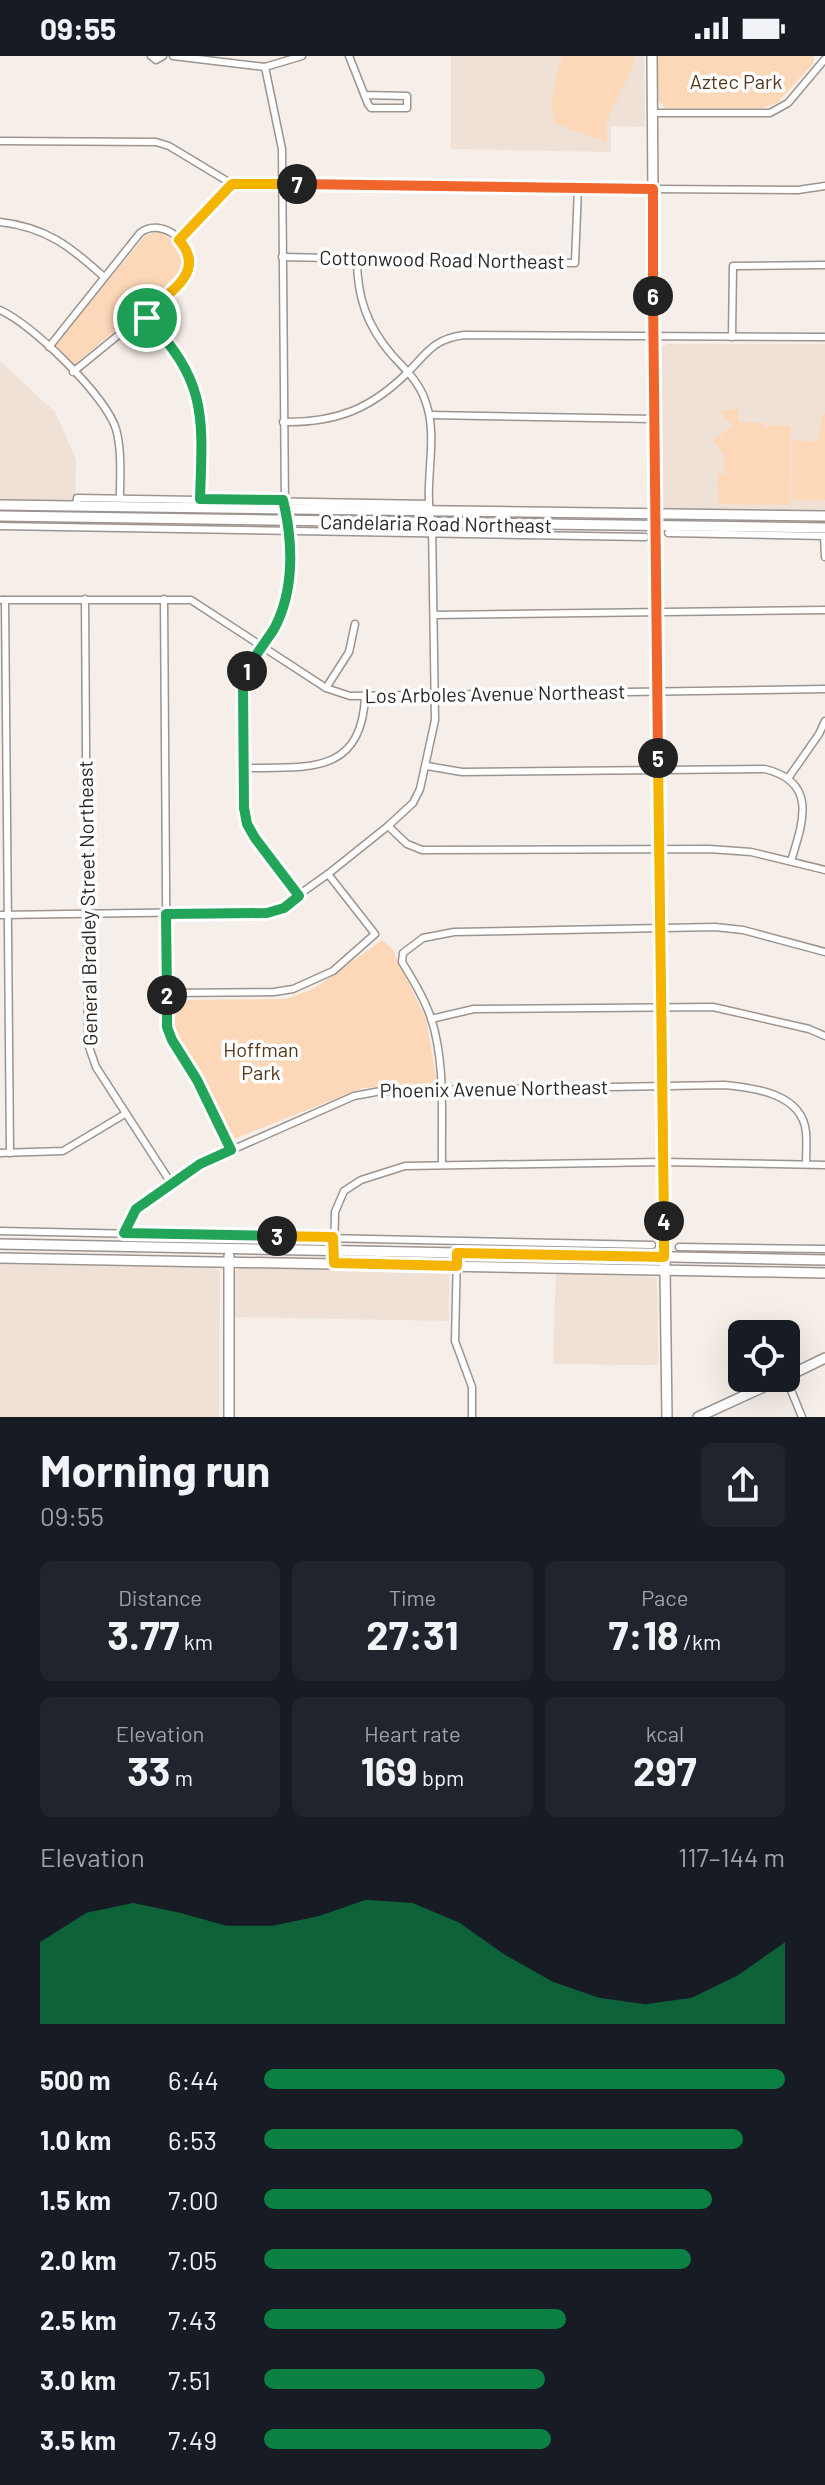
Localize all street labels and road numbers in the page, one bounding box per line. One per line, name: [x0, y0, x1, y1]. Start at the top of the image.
street label: Cottonwood Road Northeast: [319, 245, 565, 273]
street label: Candelaria Road Northeast: [320, 509, 552, 537]
street label: Los Arboles Avenue Northeast: [364, 679, 626, 707]
street label: General Bradley Street Northeast: [73, 760, 101, 1046]
street label: Phoenix Avenue Northeast: [379, 1074, 608, 1102]

